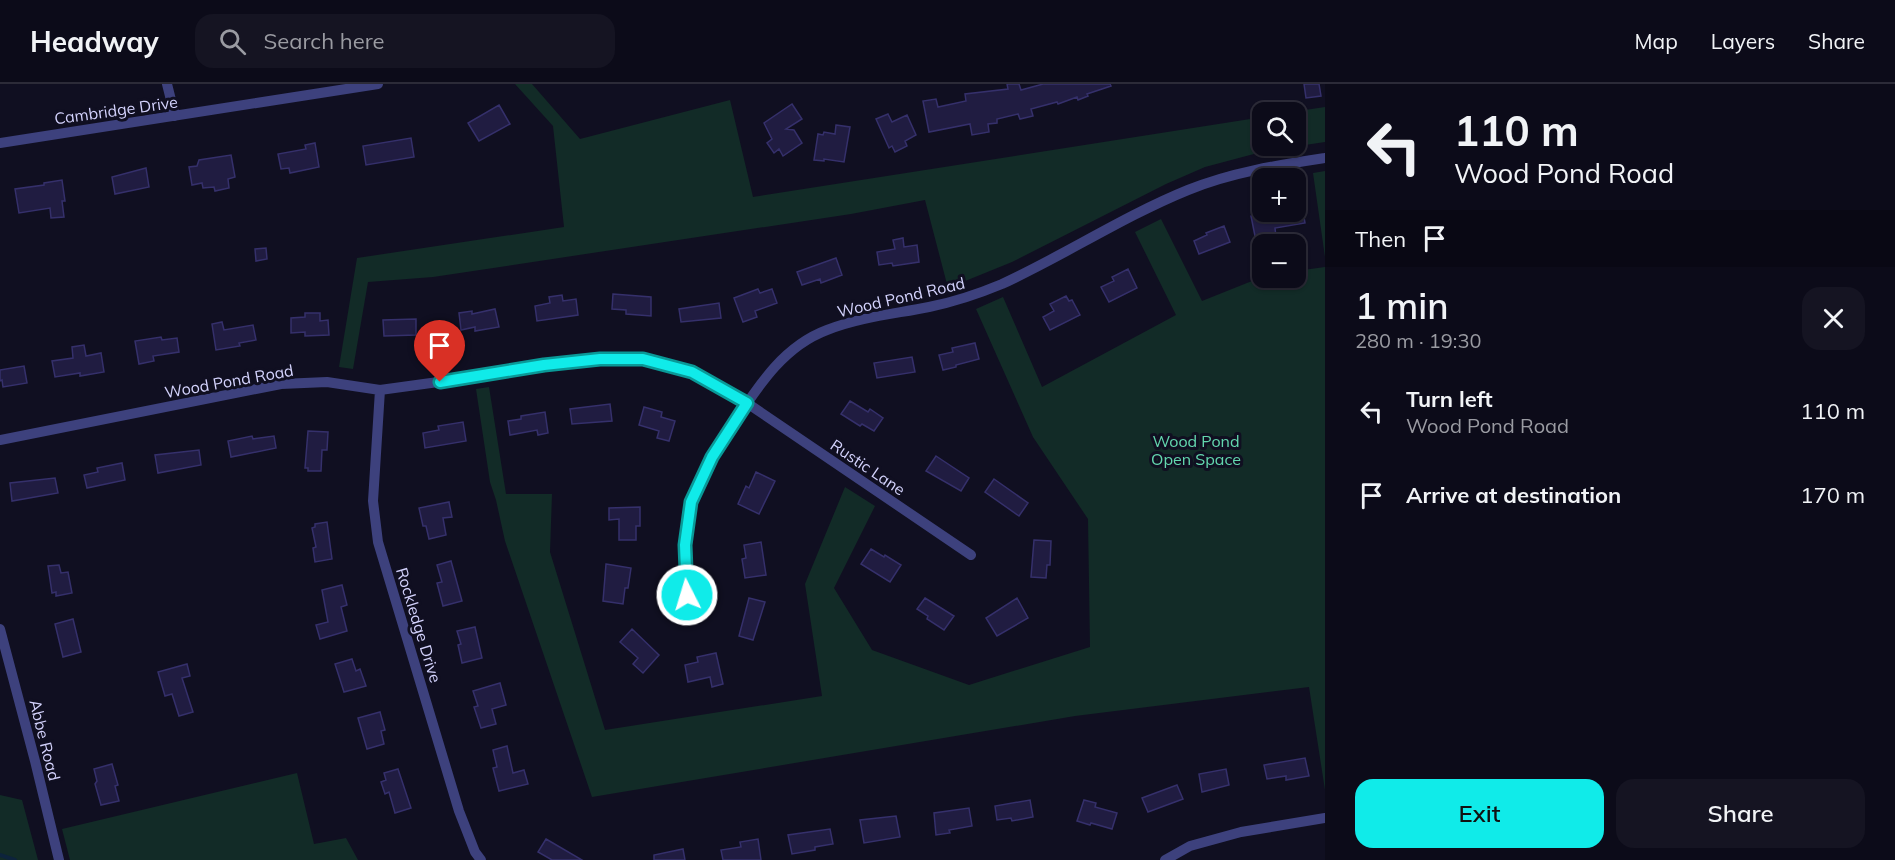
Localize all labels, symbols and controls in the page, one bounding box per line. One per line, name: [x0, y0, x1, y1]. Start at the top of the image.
search box: [195, 14, 615, 68]
text: Headway: [30, 24, 159, 59]
icon: search: [216, 25, 249, 58]
text: Search here: [264, 27, 385, 55]
text: Map: [1635, 28, 1678, 54]
text: Layers: [1711, 28, 1775, 54]
text: Share: [1808, 28, 1865, 54]
street label: Cambridge Drive: [53, 91, 179, 129]
map controls: [1252, 102, 1306, 288]
button: search: [1252, 102, 1306, 156]
text: 110 m: [1454, 104, 1579, 157]
icon: left: [1355, 108, 1433, 186]
text: Wood Pond Road: [1454, 156, 1674, 190]
button: +: [1252, 168, 1306, 222]
icon: arrive: [1418, 222, 1451, 255]
text: Then: [1355, 225, 1406, 253]
button: −: [1252, 234, 1306, 288]
street label: Wood Pond Road: [835, 273, 967, 321]
text: 1 min: [1355, 283, 1449, 328]
button: close: [1802, 287, 1865, 350]
pin: [414, 320, 465, 382]
text: 280 m · 19:30: [1355, 328, 1481, 353]
icon: arrive: [423, 329, 456, 362]
street label: Wood Pond Road: [163, 360, 295, 402]
text: Turn left: [1406, 385, 1493, 413]
icon: left: [1355, 395, 1388, 428]
text: 110 m: [1800, 397, 1865, 425]
text: Wood Pond Road: [1406, 413, 1569, 438]
park label: Wood Pond Open Space: [1151, 431, 1241, 469]
street label: Rustic Lane: [827, 435, 909, 499]
icon: arrive: [1355, 479, 1388, 512]
text: Arrive at destination: [1406, 481, 1621, 509]
text: 170 m: [1800, 481, 1865, 509]
position arrow: [655, 563, 719, 627]
street label: Rockledge Drive: [392, 565, 446, 685]
street label: Abbe Road: [25, 697, 65, 783]
button: Exit: [1355, 779, 1604, 848]
button: Share: [1616, 779, 1865, 848]

